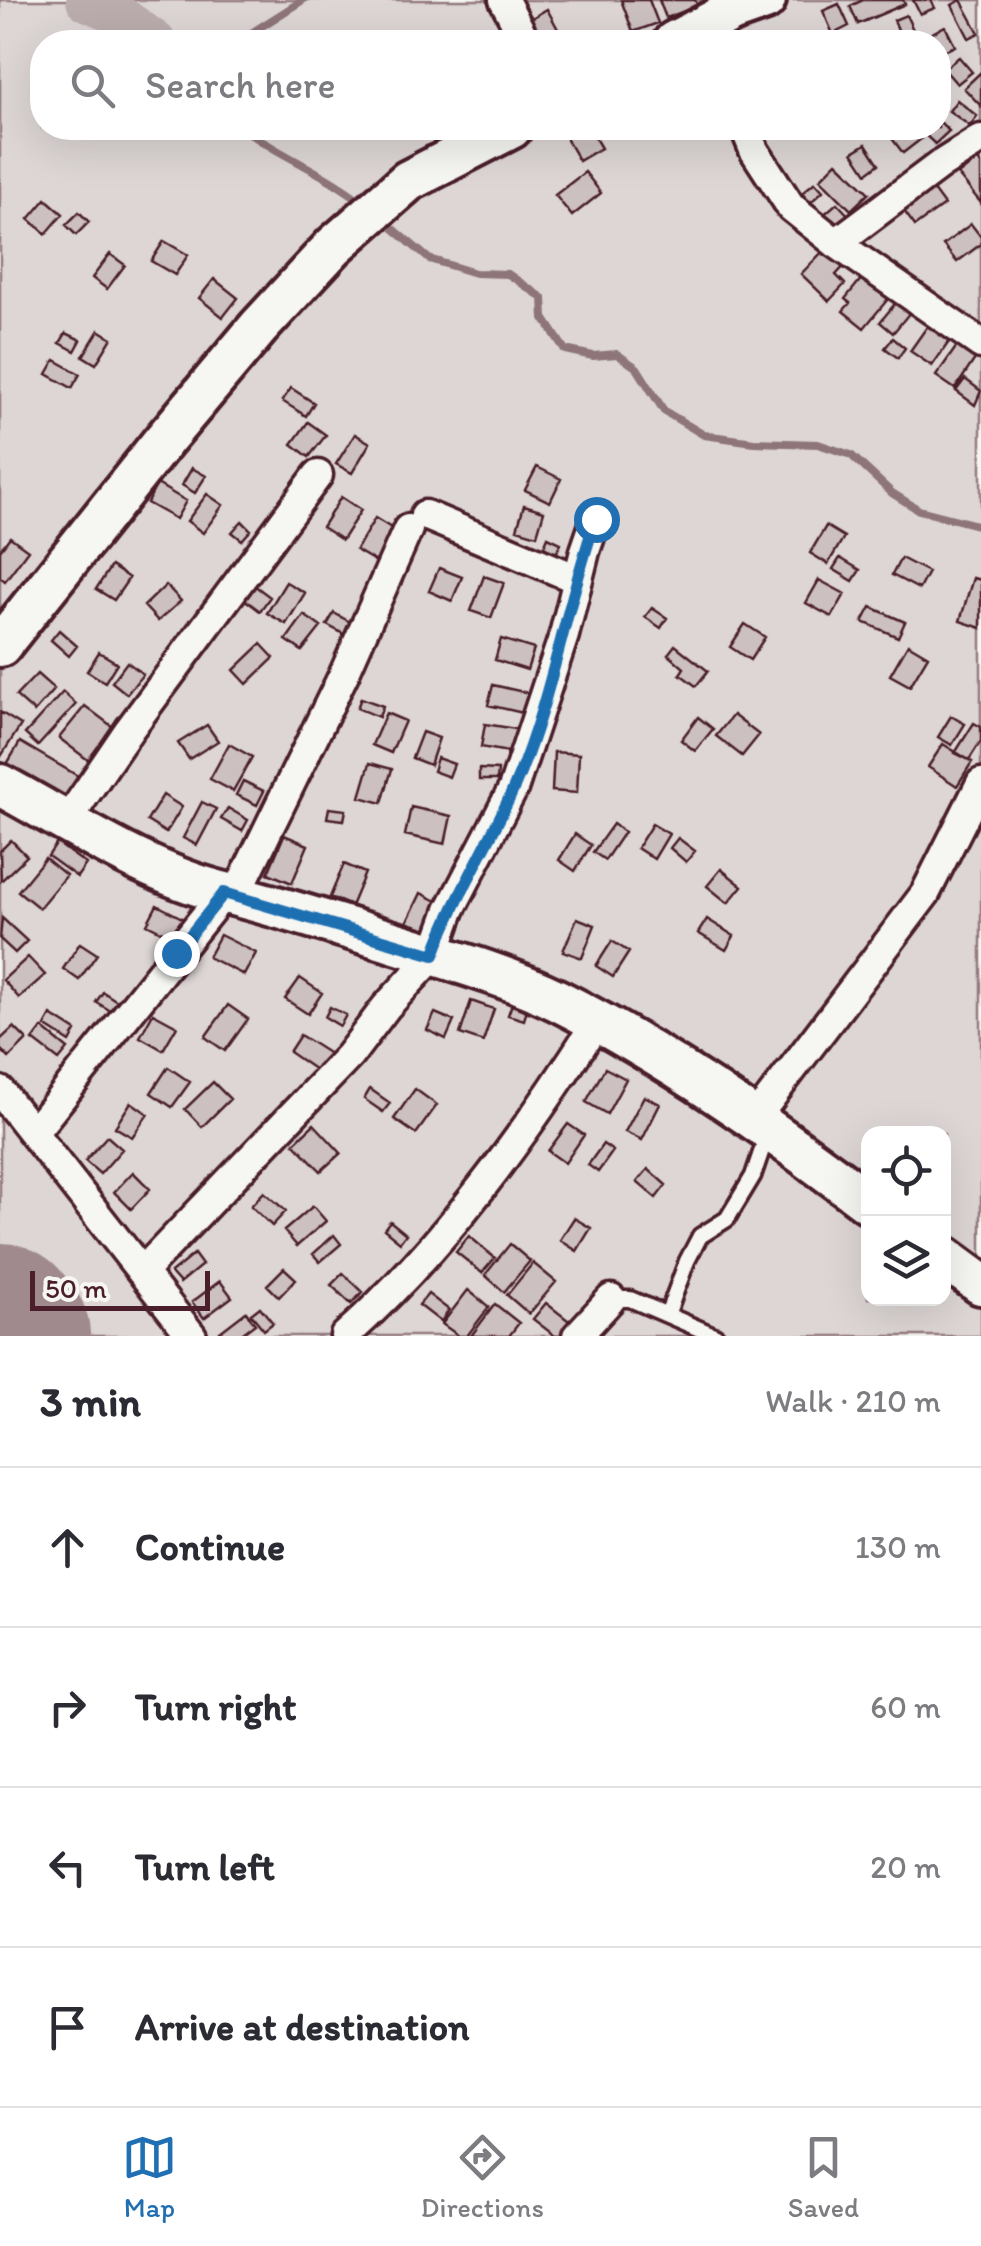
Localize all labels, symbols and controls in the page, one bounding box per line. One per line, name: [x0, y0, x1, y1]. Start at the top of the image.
search box: [30, 30, 951, 140]
icon: search: [65, 58, 120, 113]
text: Search here: [145, 62, 336, 108]
route start: [574, 497, 620, 543]
route end: [154, 931, 200, 977]
map controls: [861, 1126, 951, 1306]
button: locate: [861, 1126, 951, 1216]
button: layers: [861, 1216, 951, 1306]
scale bar: [30, 1266, 210, 1310]
text: 50 m: [45, 1271, 107, 1305]
text: 3 min: [40, 1376, 141, 1427]
text: Walk · 210 m: [765, 1382, 941, 1420]
icon: ahead: [40, 1520, 95, 1575]
text: Continue: [135, 1524, 285, 1570]
text: 130 m: [855, 1528, 941, 1566]
icon: right: [40, 1680, 95, 1735]
text: Turn right: [135, 1684, 297, 1730]
text: 60 m: [870, 1688, 941, 1726]
icon: left: [40, 1840, 95, 1895]
text: Turn left: [135, 1844, 275, 1890]
text: 20 m: [870, 1848, 941, 1886]
icon: arrive: [40, 2000, 95, 2055]
text: Arrive at destination: [135, 2004, 470, 2050]
tab: Map: [122, 2130, 177, 2224]
tab: Directions: [421, 2130, 544, 2224]
tab: Saved: [788, 2130, 859, 2224]

